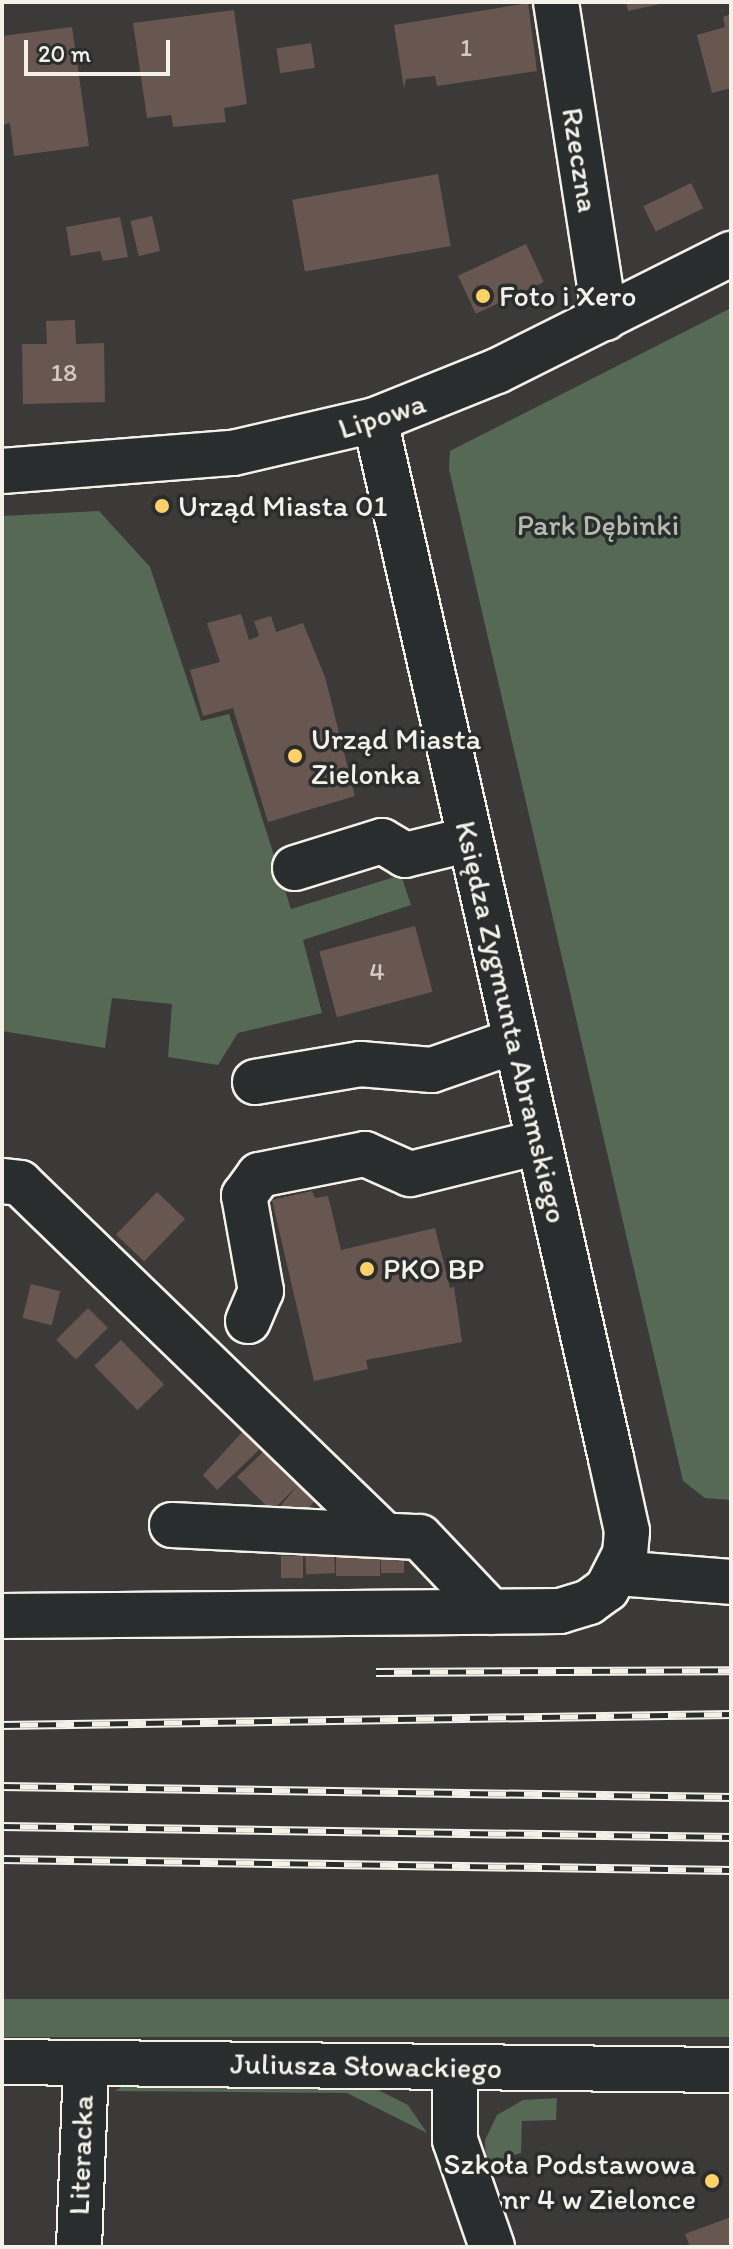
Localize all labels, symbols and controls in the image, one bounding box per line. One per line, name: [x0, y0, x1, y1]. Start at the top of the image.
scale bar: [28, 24, 174, 74]
house number: 1: [460, 32, 472, 64]
text: 20 m: [38, 39, 91, 68]
street label: Rzeczna: [554, 105, 606, 215]
place label: Foto i Xero: [499, 278, 637, 314]
marker: Foto i Xero: [474, 287, 492, 305]
house number: 18: [51, 357, 77, 389]
street label: Lipowa: [334, 385, 430, 447]
place label: Urząd Miasta 01: [178, 488, 387, 524]
marker: Urząd Miasta 01: [153, 497, 171, 515]
park label: Park Dębinki: [517, 507, 679, 543]
place label: Urząd Miasta Zielonka: [311, 721, 481, 792]
marker: Urząd Miasta Zielonka: [286, 747, 304, 765]
street label: Księdza Zygmunta Abramskiego: [447, 817, 575, 1227]
house number: 4: [369, 956, 385, 988]
place label: PKO BP: [383, 1251, 484, 1287]
marker: PKO BP: [358, 1260, 376, 1278]
street label: Juliusza Słowackiego: [230, 2046, 502, 2086]
street label: Literacka: [61, 2094, 101, 2216]
place label: Szkoła Podstawowa nr 4 w Zielonce: [445, 2146, 696, 2216]
marker: Szkoła Podstawowa nr 4 w Zielonce: [703, 2172, 721, 2190]

